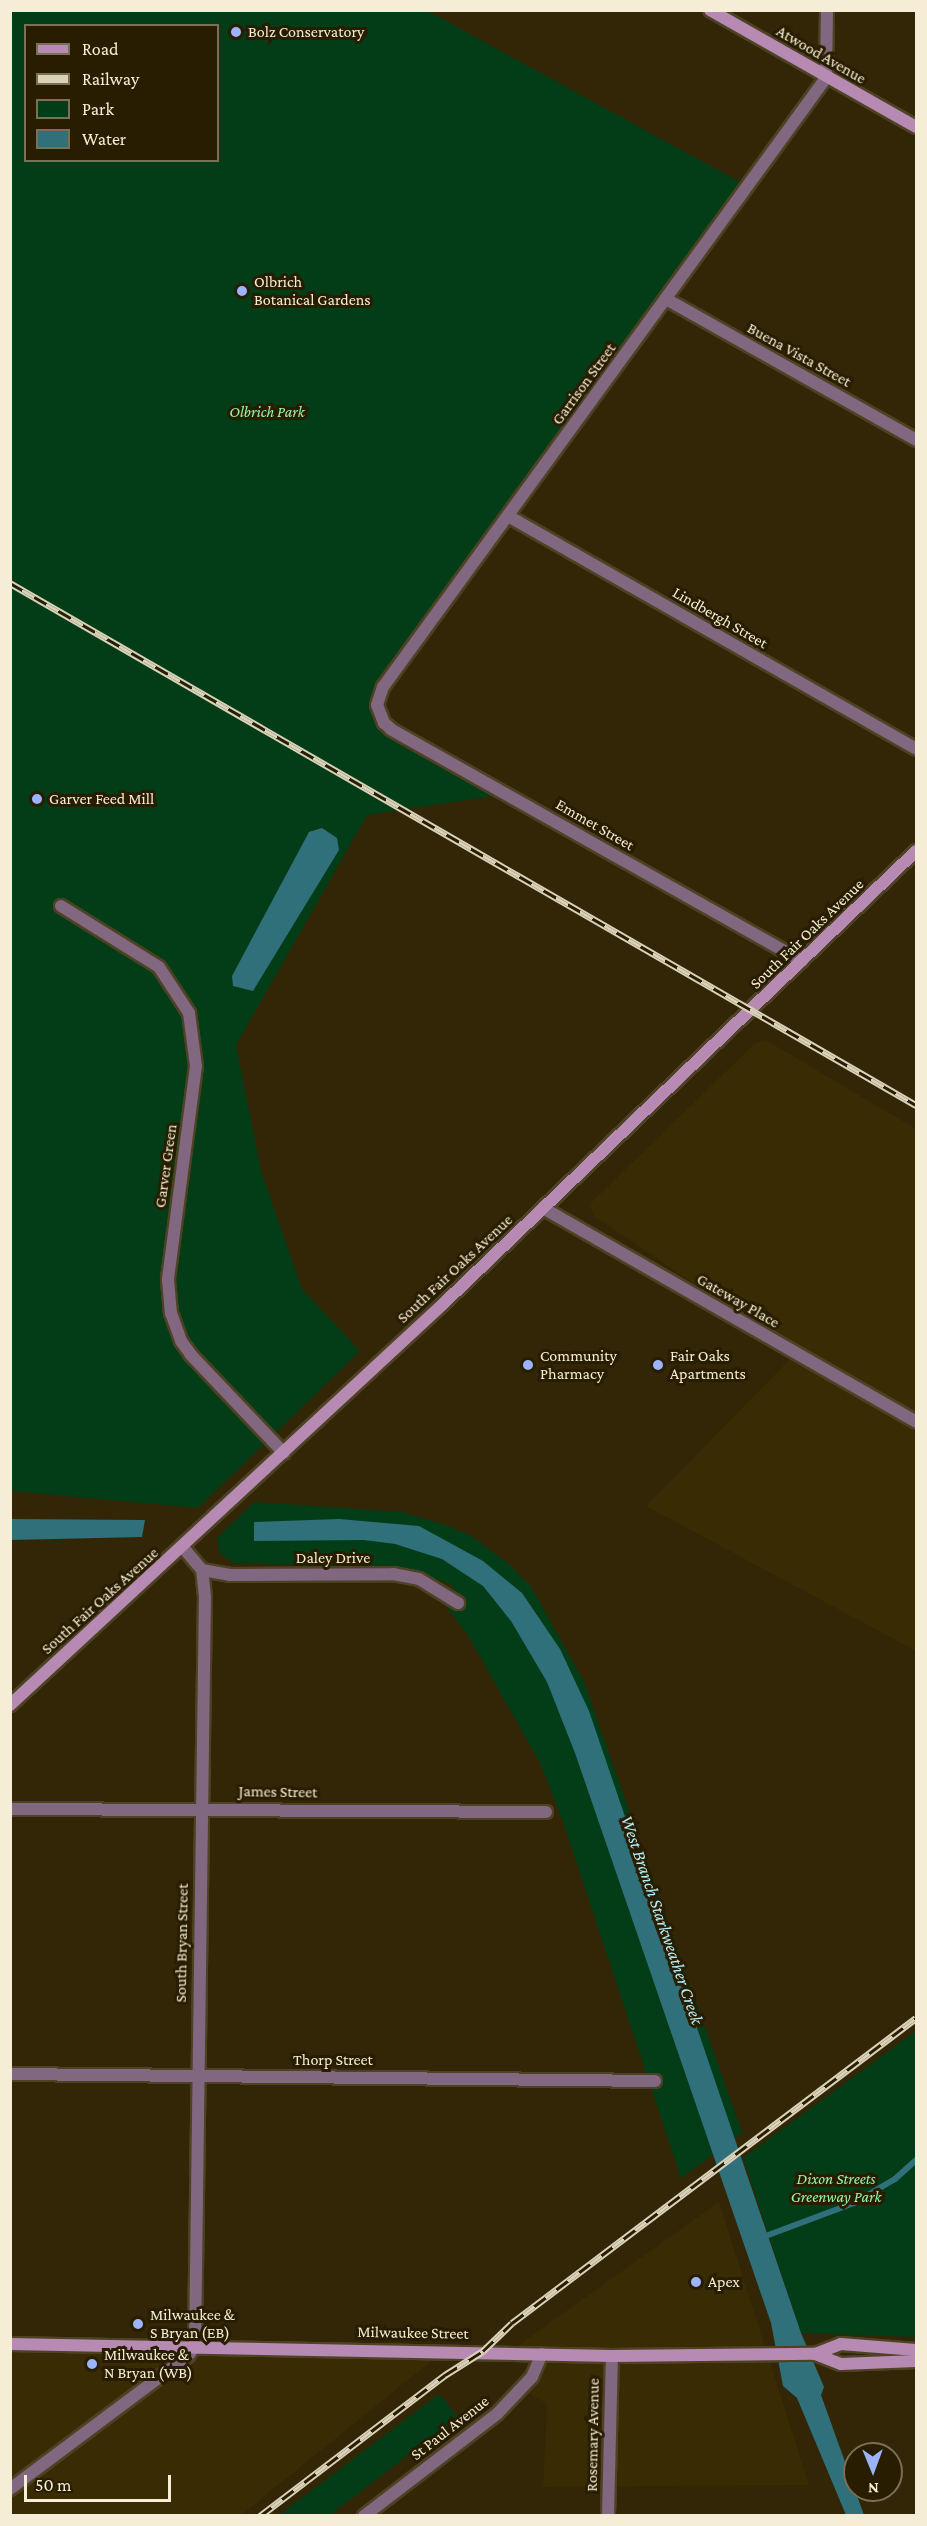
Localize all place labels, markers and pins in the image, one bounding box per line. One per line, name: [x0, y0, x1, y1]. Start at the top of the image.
place label: Bolz Conservatory: [248, 22, 364, 42]
marker: Bolz Conservatory: [229, 25, 243, 39]
place label: Olbrich Botanical Gardens: [254, 272, 371, 310]
marker: Olbrich Botanical Gardens: [235, 284, 249, 298]
place label: Garver Feed Mill: [49, 789, 154, 809]
marker: Garver Feed Mill: [30, 792, 44, 806]
place label: Community Pharmacy: [540, 1346, 617, 1384]
place label: Fair Oaks Apartments: [670, 1346, 746, 1384]
marker: Community Pharmacy: [521, 1358, 535, 1372]
marker: Fair Oaks Apartments: [651, 1358, 665, 1372]
place label: Apex: [708, 2272, 740, 2292]
marker: Apex: [689, 2275, 703, 2289]
place label: Milwaukee & S Bryan (EB): [150, 2305, 235, 2343]
marker: Milwaukee & S Bryan (EB): [131, 2317, 145, 2331]
place label: Milwaukee & N Bryan (WB): [104, 2345, 193, 2383]
marker: Milwaukee & N Bryan (WB): [85, 2357, 99, 2371]

